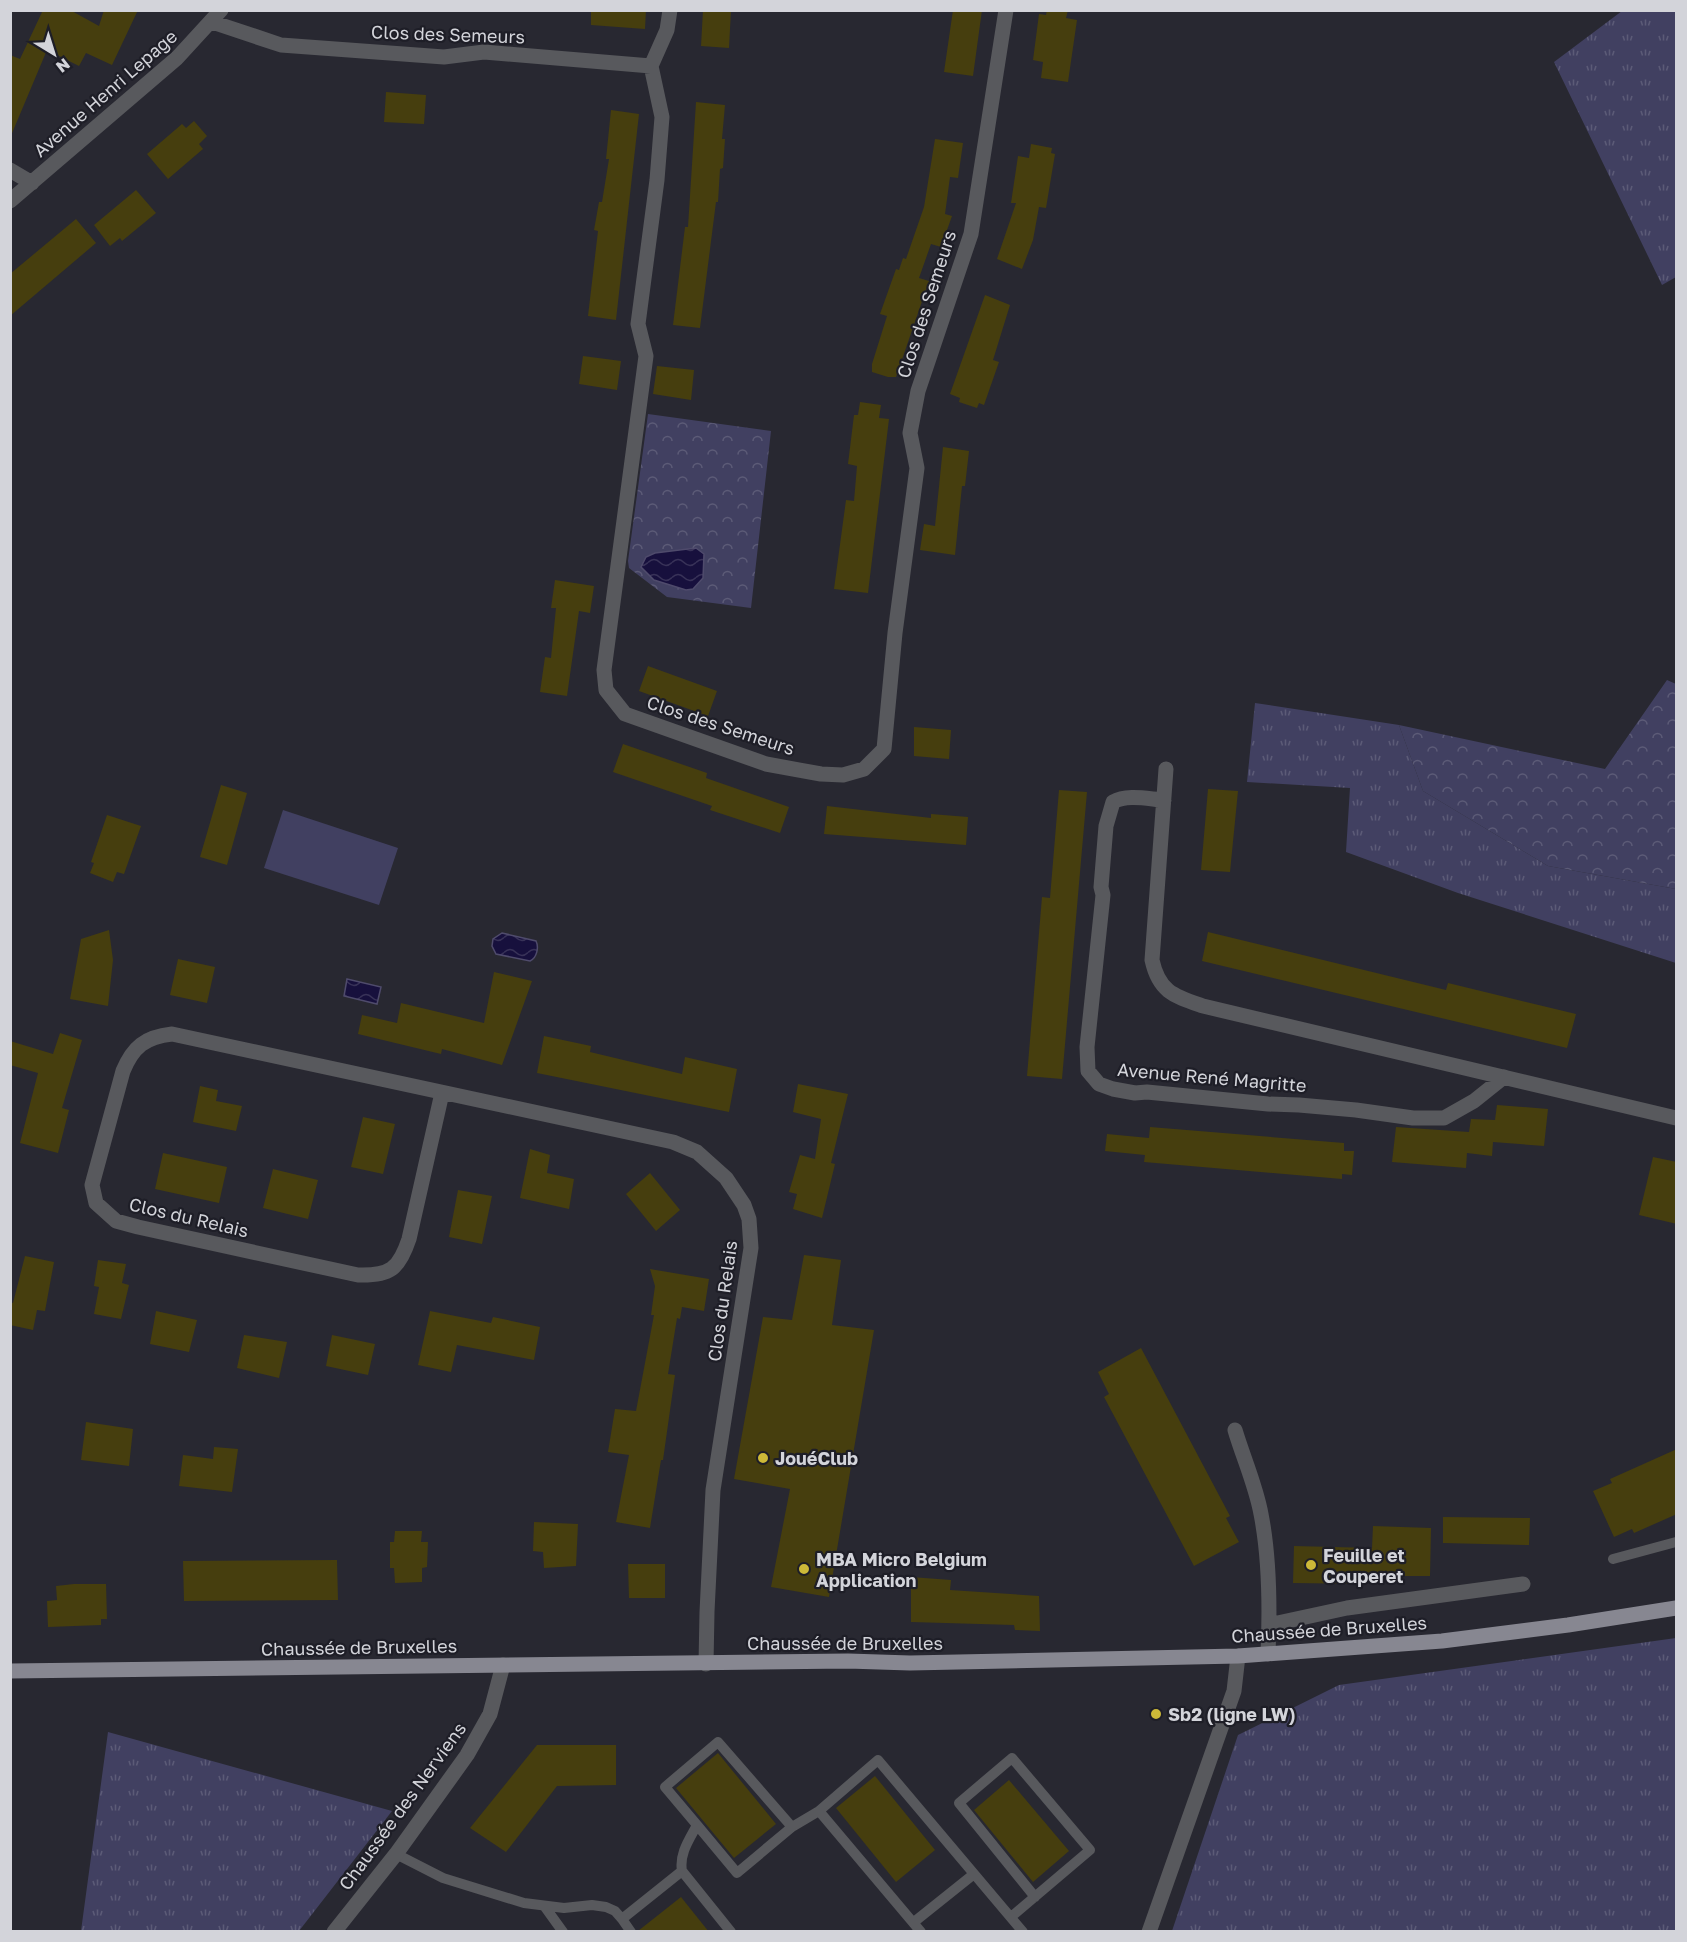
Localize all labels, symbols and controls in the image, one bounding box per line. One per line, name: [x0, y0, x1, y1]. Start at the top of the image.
street label: Clos des Semeurs: [371, 20, 525, 48]
north arrow: [24, 24, 84, 84]
street label: Avenue Henri Lepage: [29, 25, 181, 161]
text: N: [52, 54, 74, 77]
street label: Clos des Semeurs: [892, 227, 960, 381]
street label: Clos des Semeurs: [644, 691, 798, 759]
street label: Avenue René Magritte: [1117, 1058, 1307, 1096]
street label: Clos du Relais: [127, 1193, 251, 1241]
street label: Clos du Relais: [703, 1239, 741, 1363]
place label: JouéClub: [775, 1447, 858, 1469]
marker: JouéClub: [756, 1451, 770, 1465]
place label: Feuille et Couperet: [1323, 1544, 1405, 1587]
place label: MBA Micro Belgium Application: [816, 1548, 987, 1591]
marker: Feuille et Couperet: [1304, 1558, 1318, 1572]
marker: MBA Micro Belgium Application: [797, 1562, 811, 1576]
street label: Chaussée de Bruxelles: [1230, 1611, 1428, 1647]
street label: Chaussée de Bruxelles: [747, 1632, 943, 1654]
street label: Chaussée de Bruxelles: [261, 1634, 457, 1660]
place label: Sb2 (ligne LW): [1168, 1703, 1296, 1725]
marker: Sb2 (ligne LW): [1149, 1707, 1163, 1721]
street label: Chaussée des Nerviens: [334, 1718, 470, 1894]

